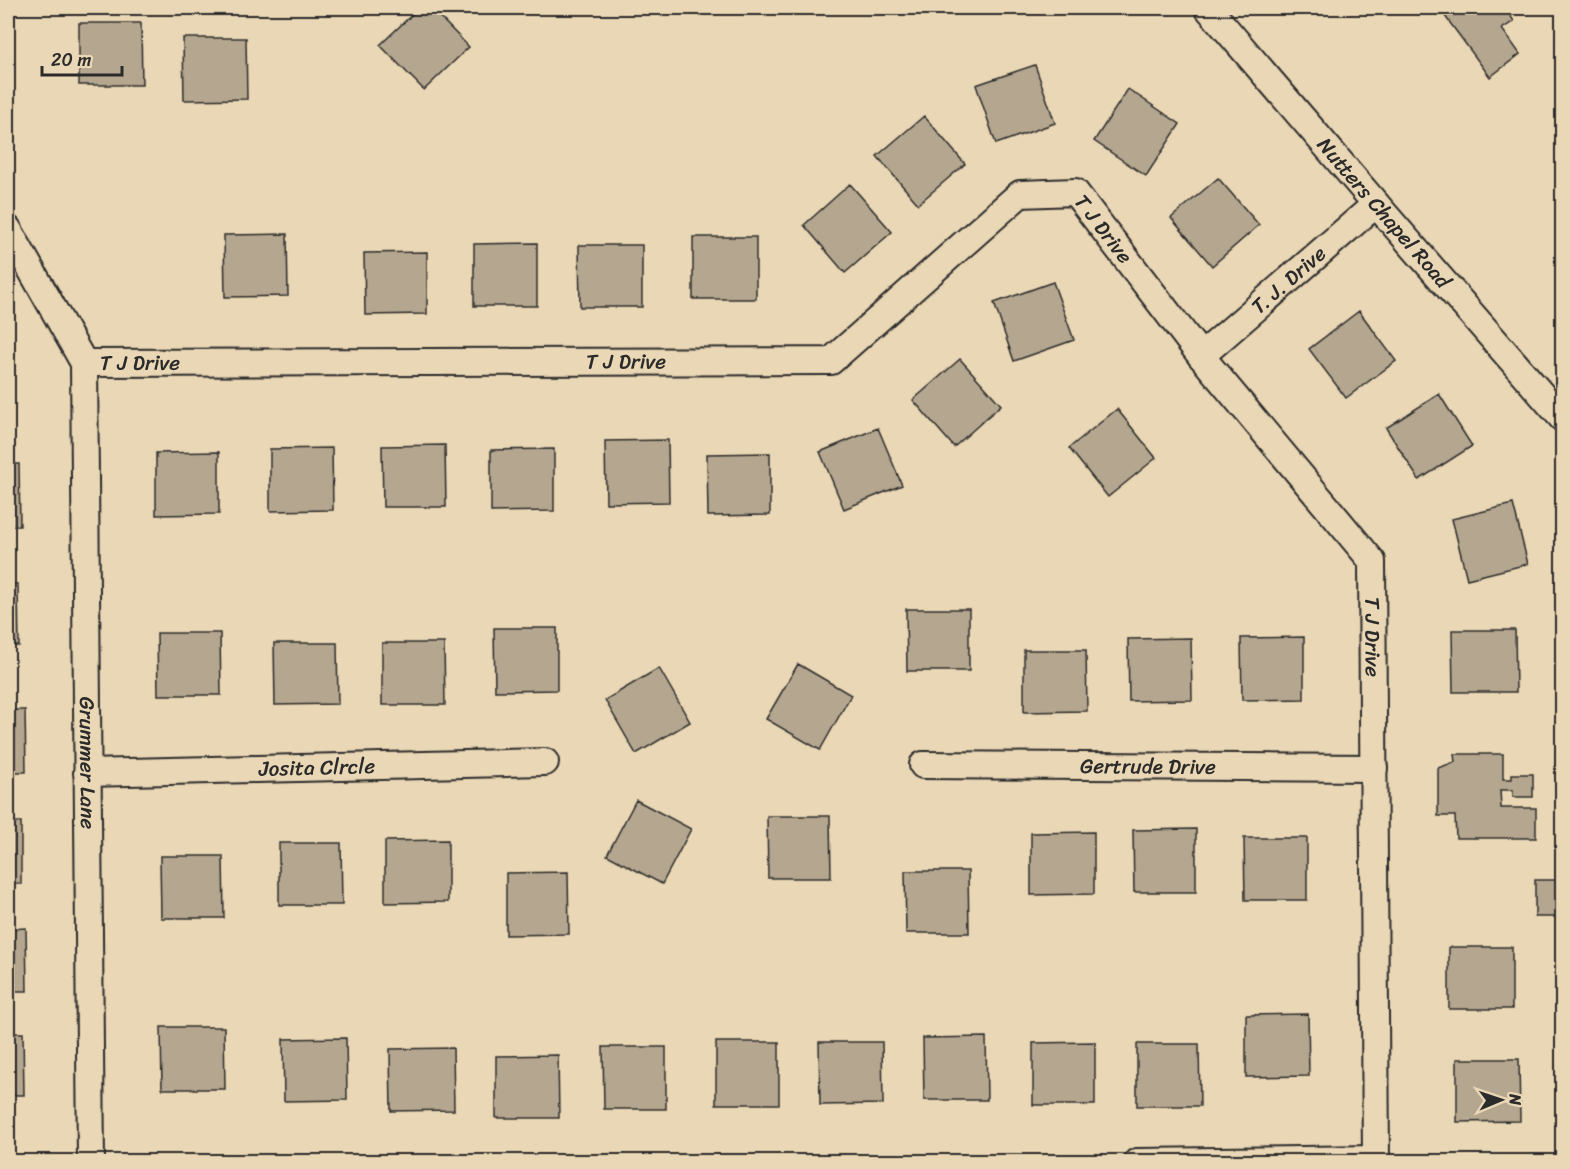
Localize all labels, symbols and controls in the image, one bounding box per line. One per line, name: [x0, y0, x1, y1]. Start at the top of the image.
scale bar: [42, 39, 122, 77]
text: 20 m: [51, 44, 91, 76]
street label: Nutters Chapel Road: [1307, 128, 1462, 299]
street label: T J Drive: [1064, 186, 1143, 273]
street label: T. J. Drive: [1242, 236, 1335, 324]
street label: T J Drive: [586, 342, 666, 381]
street label: T J Drive: [100, 344, 180, 382]
street label: T J Drive: [1353, 597, 1392, 677]
street label: Grummer Lane: [68, 697, 107, 830]
street label: Josita Clrcle: [257, 747, 376, 788]
street label: Gertrude Drive: [1080, 747, 1216, 786]
north arrow: [1471, 1070, 1531, 1130]
text: N: [1501, 1092, 1530, 1106]

